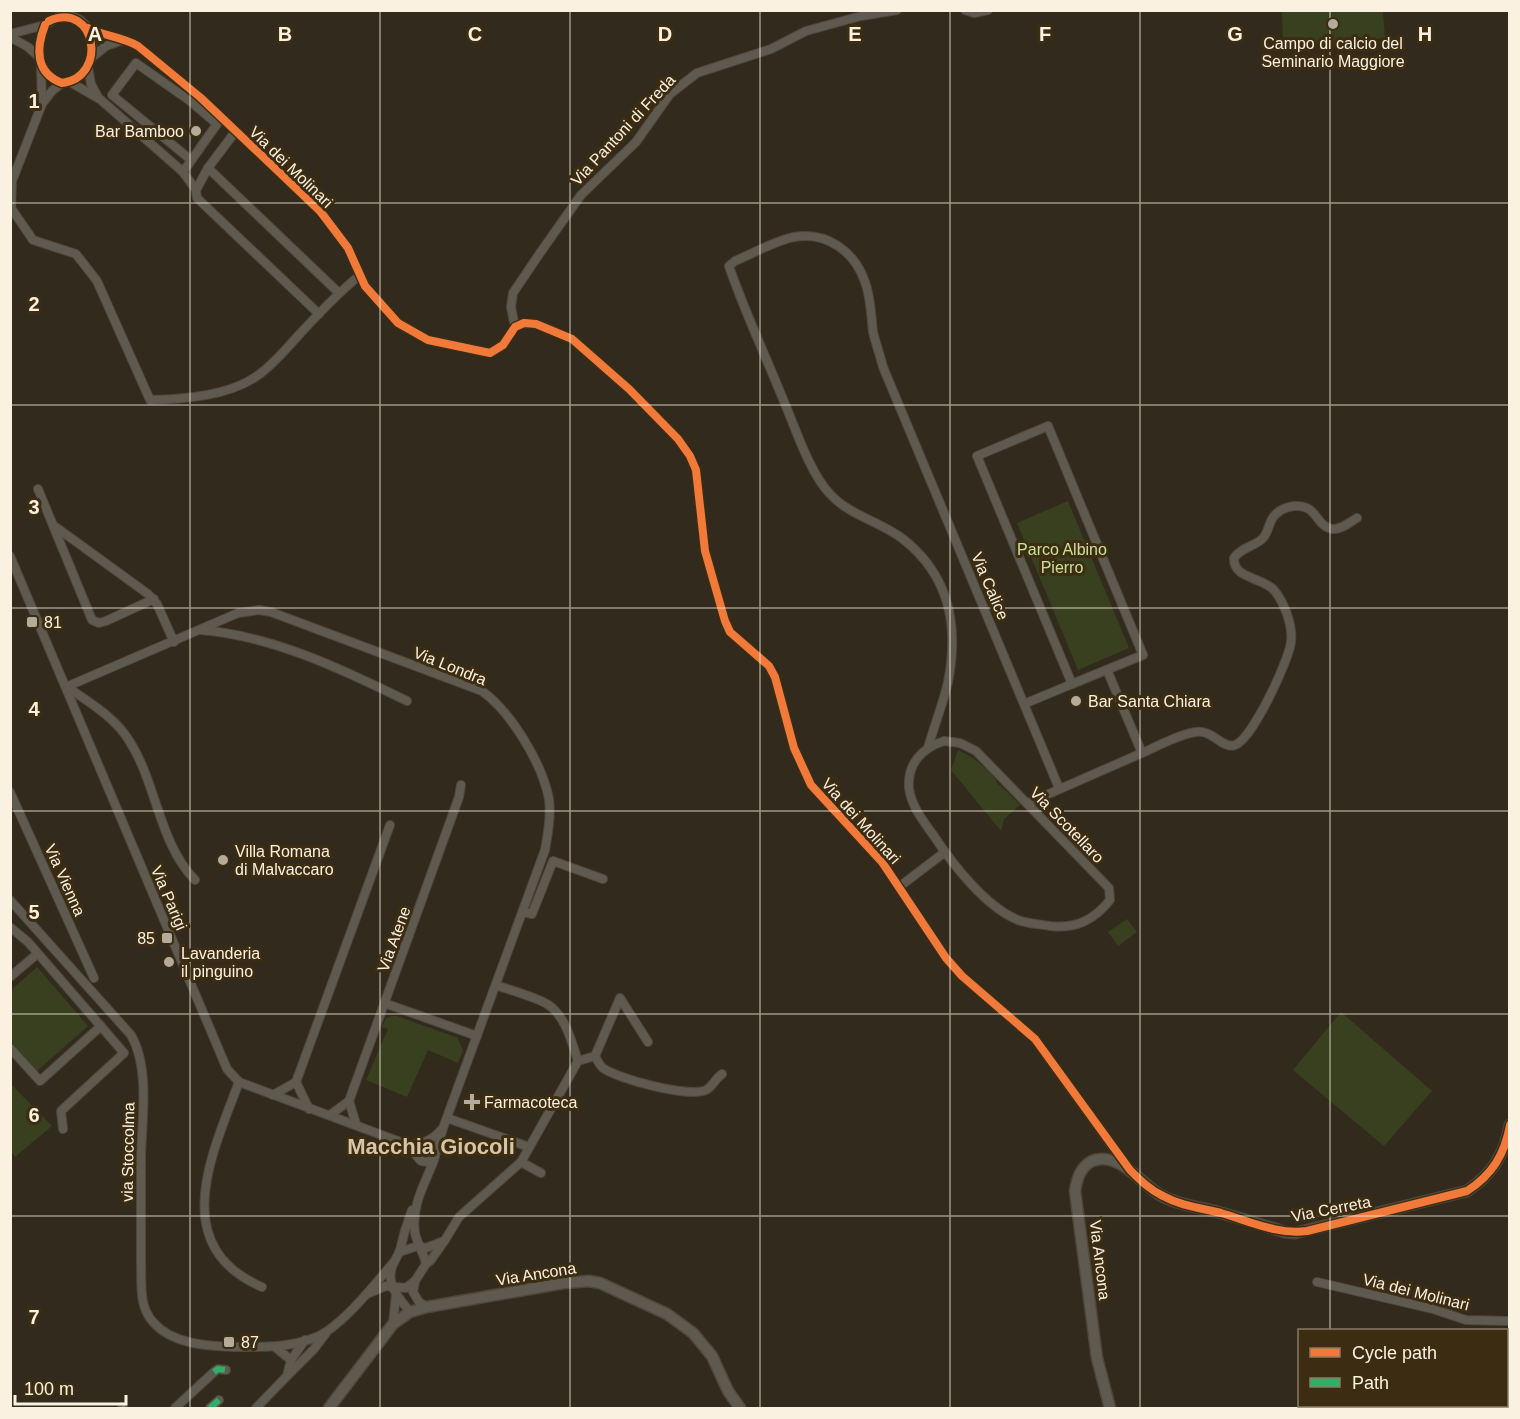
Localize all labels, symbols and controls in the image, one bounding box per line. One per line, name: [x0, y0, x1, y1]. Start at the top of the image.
marker: Campo di calcio del Seminario Maggiore: [1326, 17, 1340, 31]
text: A: [88, 23, 102, 45]
text: B: [278, 23, 292, 45]
text: C: [468, 23, 482, 45]
text: D: [658, 23, 672, 45]
text: E: [848, 23, 862, 45]
text: F: [1039, 23, 1051, 45]
text: G: [1227, 23, 1243, 45]
text: H: [1418, 23, 1432, 45]
place label: Campo di calcio del Seminario Maggiore: [1261, 35, 1405, 70]
street label: Via Pantoni di Freda: [567, 71, 679, 189]
text: 1: [28, 90, 40, 112]
place label: Bar Bamboo: [95, 123, 184, 140]
street label: Via dei Molinari: [246, 123, 336, 211]
marker: Bar Bamboo: [189, 124, 203, 138]
text: 2: [28, 293, 40, 315]
text: 3: [28, 496, 40, 518]
park label: Parco Albino Pierro: [1017, 541, 1107, 576]
street label: Via Calice: [968, 550, 1012, 622]
place label: 81: [44, 614, 62, 631]
marker: 81: [25, 615, 39, 629]
street label: Via Londra: [411, 644, 489, 688]
place label: Bar Santa Chiara: [1088, 693, 1211, 710]
marker: Bar Santa Chiara: [1069, 694, 1083, 708]
text: 4: [28, 698, 40, 720]
street label: Via dei Molinari: [818, 775, 904, 867]
street label: Via Scotellaro: [1027, 784, 1107, 866]
street label: Via Vienna: [42, 841, 88, 919]
place label: Villa Romana di Malvaccaro: [235, 843, 334, 878]
marker: Villa Romana di Malvaccaro: [216, 853, 230, 867]
street label: Via Parigi: [148, 863, 190, 933]
text: 5: [28, 901, 40, 923]
street label: Via Atene: [374, 904, 414, 974]
place label: 85: [137, 930, 155, 947]
marker: 85: [160, 931, 174, 945]
place label: Lavanderia il pinguino: [181, 945, 260, 980]
marker: Lavanderia il pinguino: [162, 955, 176, 969]
place label: Farmacoteca: [484, 1094, 577, 1111]
marker: Farmacoteca: [465, 1095, 479, 1109]
street label: via Stoccolma: [119, 1102, 137, 1202]
text: 6: [28, 1104, 40, 1126]
district label: Macchia Giocoli: [347, 1134, 515, 1159]
street label: Via Cerreta: [1290, 1193, 1372, 1225]
street label: Via Ancona: [1087, 1219, 1113, 1301]
street label: Via Ancona: [495, 1259, 577, 1289]
street label: Via dei Molinari: [1361, 1271, 1471, 1313]
text: 7: [28, 1306, 40, 1328]
legend: [1298, 1329, 1508, 1407]
place label: 87: [241, 1334, 259, 1351]
marker: 87: [222, 1335, 236, 1349]
text: Cycle path: [1352, 1343, 1437, 1363]
scale bar: [15, 1368, 126, 1406]
text: Path: [1352, 1373, 1389, 1393]
text: 100 m: [24, 1379, 74, 1399]

